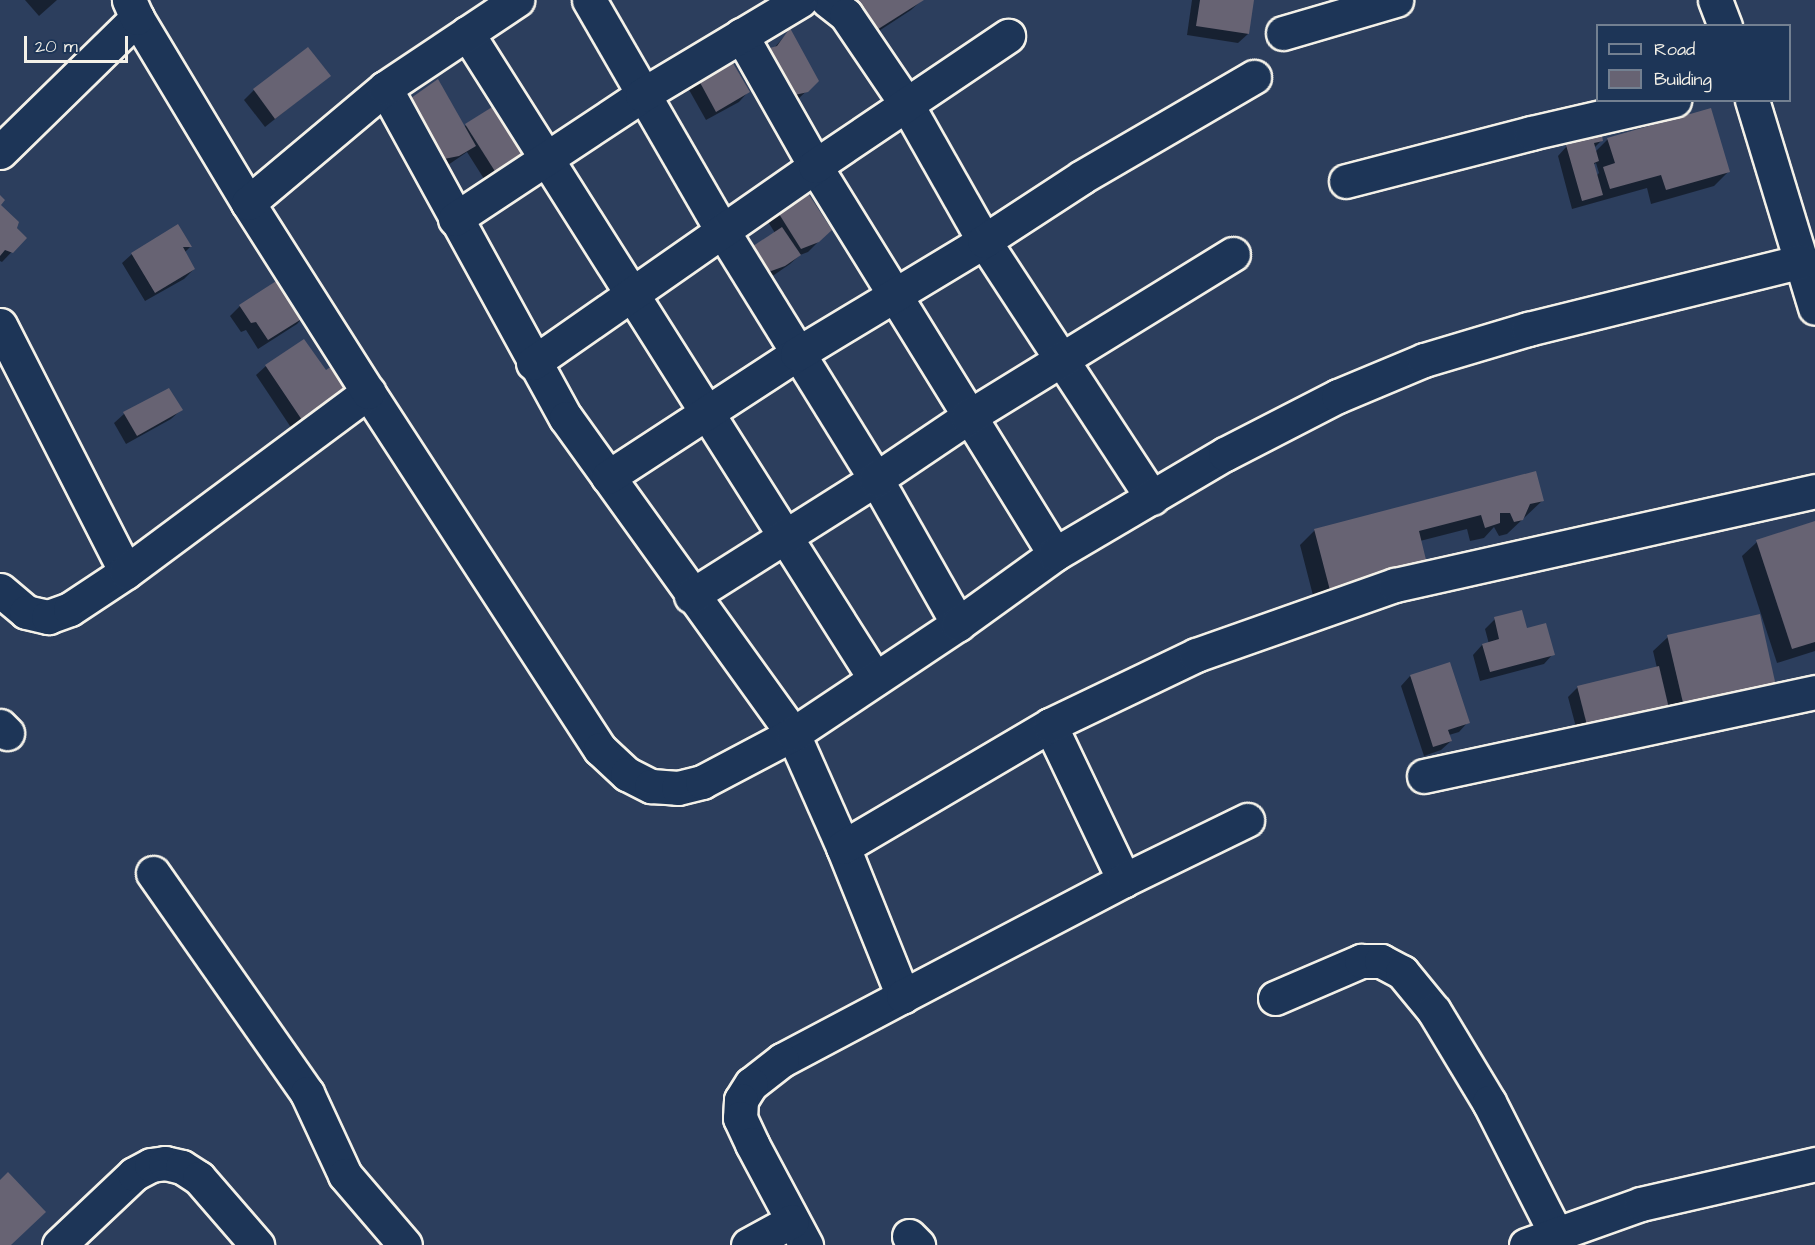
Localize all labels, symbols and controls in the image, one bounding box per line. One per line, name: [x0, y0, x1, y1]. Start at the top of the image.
scale bar: [27, 24, 130, 62]
legend: [1596, 24, 1791, 102]
text: 20 m: [35, 34, 78, 59]
text: Road: [1654, 37, 1695, 62]
text: Building: [1654, 67, 1712, 92]

